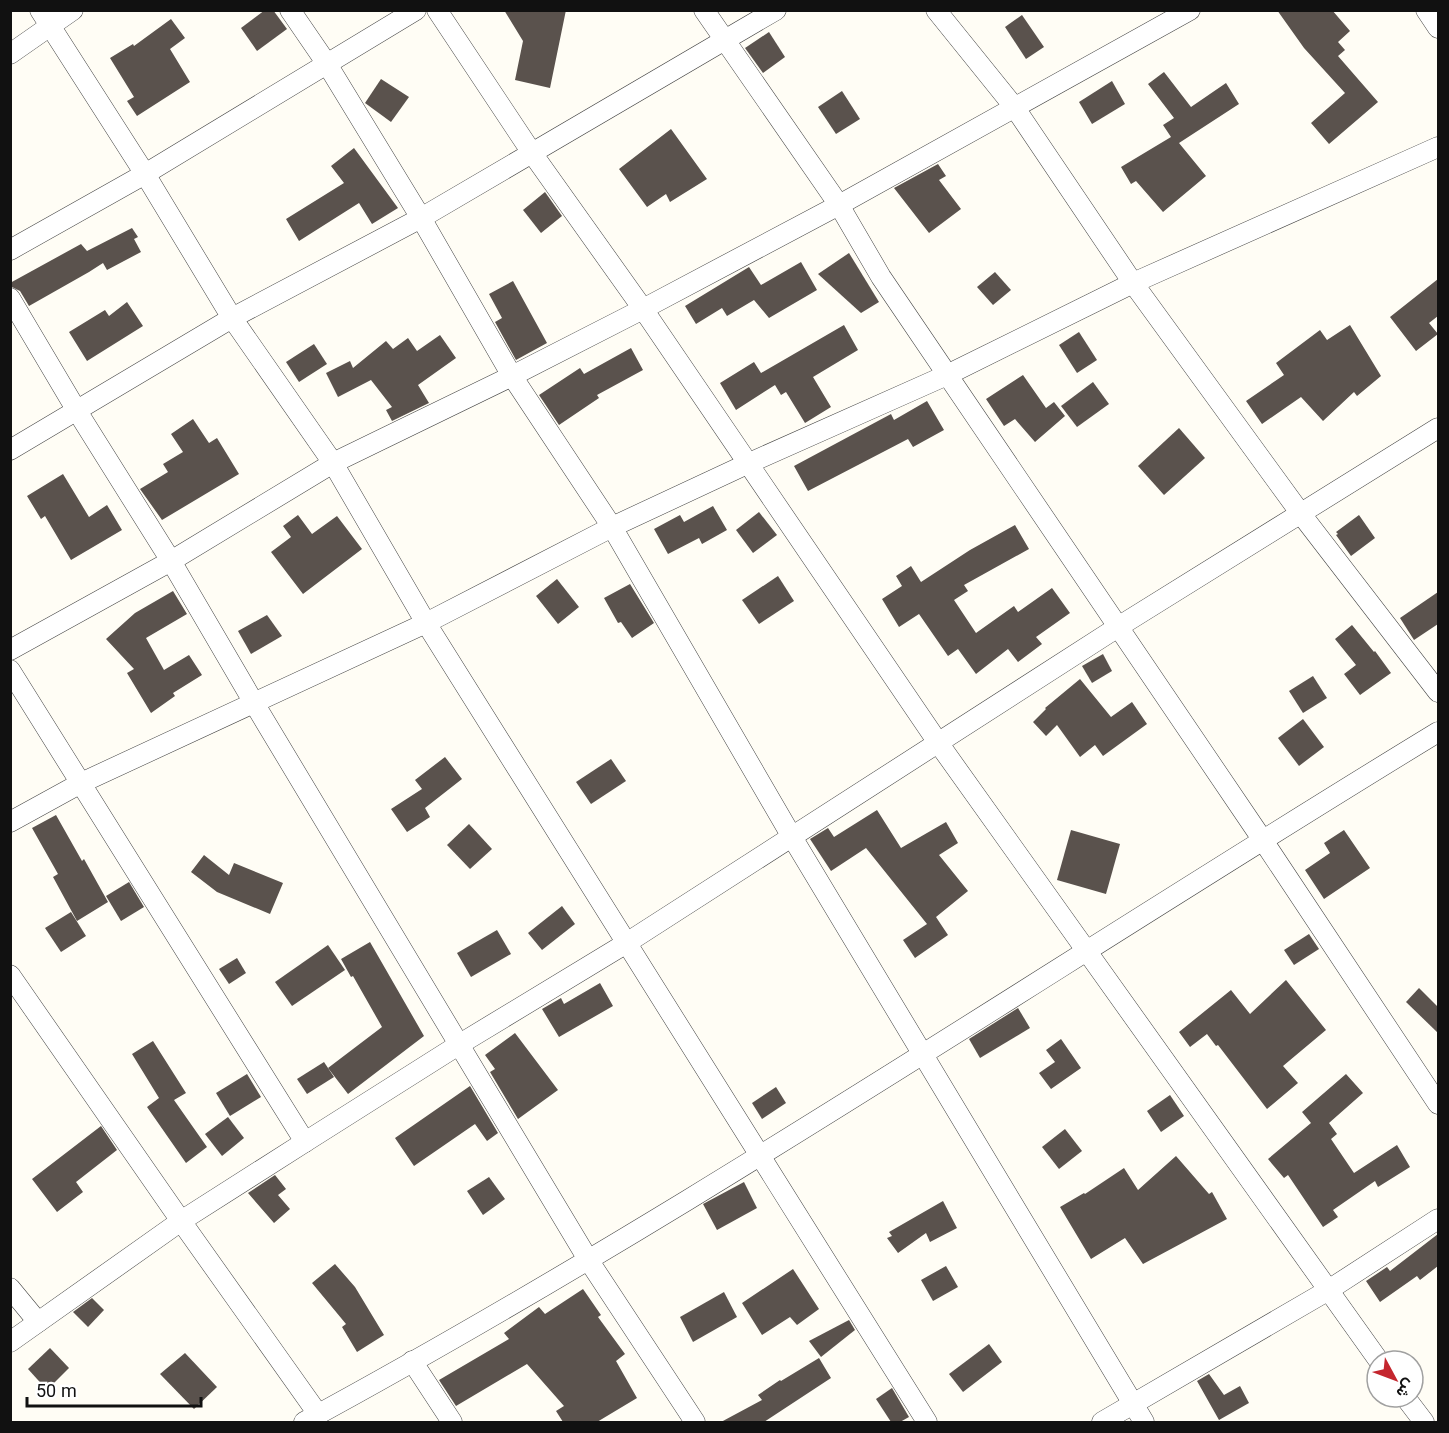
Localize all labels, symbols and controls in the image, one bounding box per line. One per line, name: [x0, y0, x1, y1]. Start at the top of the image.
north arrow: [1365, 1349, 1425, 1409]
scale bar: [27, 1370, 201, 1408]
text: ش: [1389, 1372, 1420, 1403]
text: 50 m: [36, 1379, 77, 1407]

